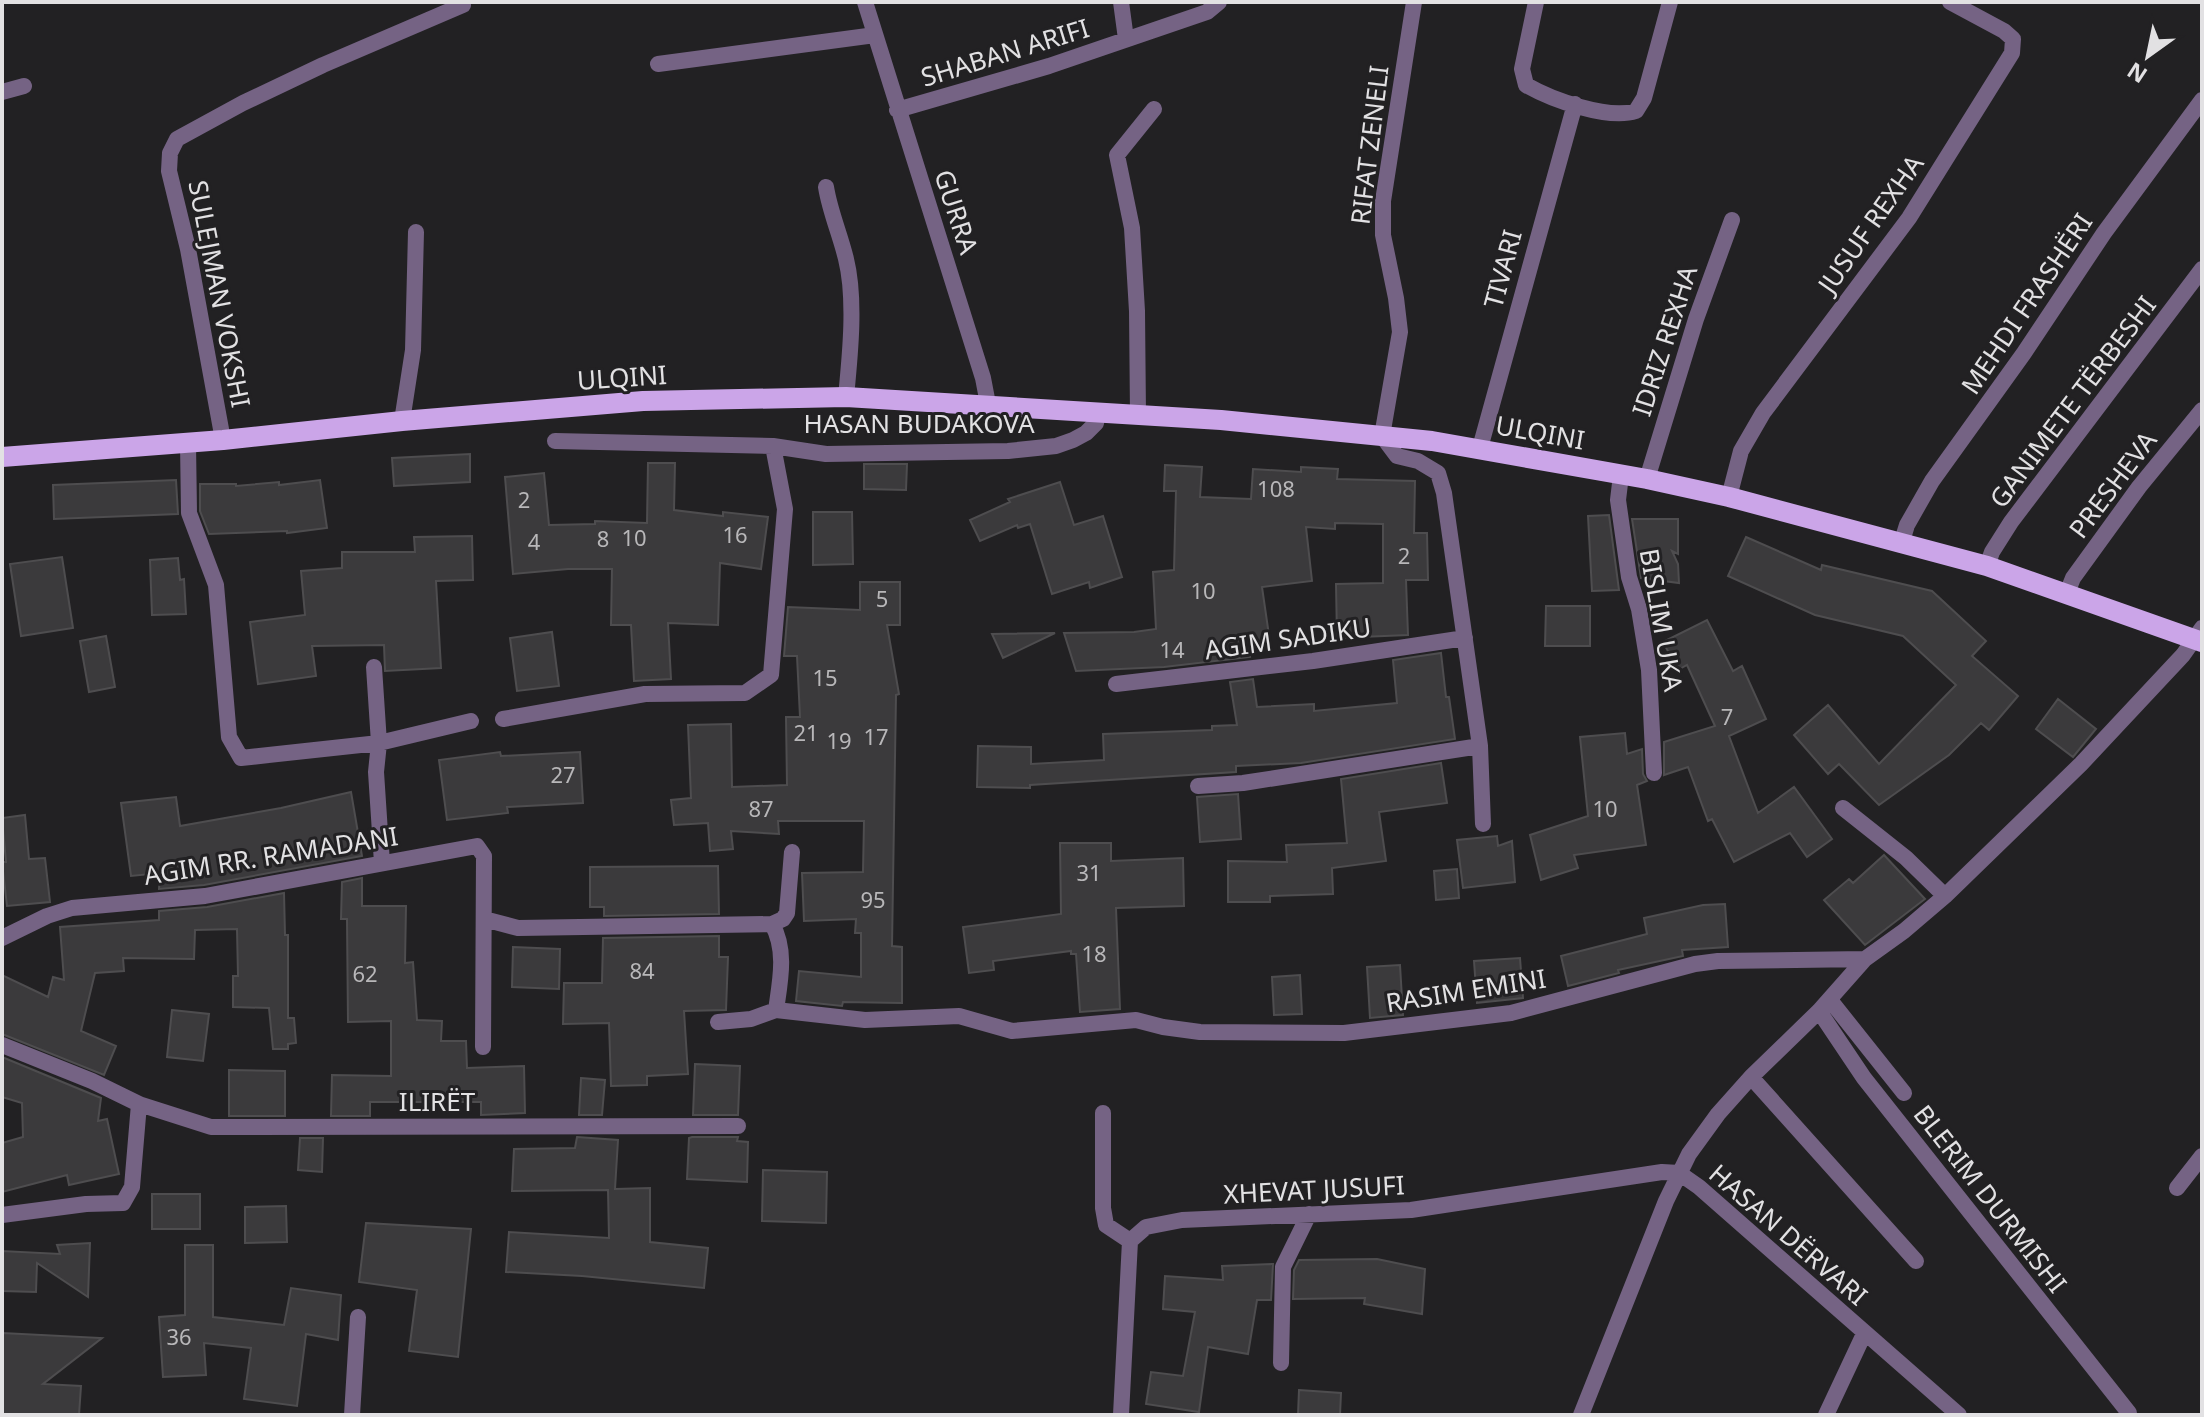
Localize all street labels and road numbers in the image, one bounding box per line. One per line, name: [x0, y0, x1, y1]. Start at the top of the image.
street label: SHABAN ARIFI: [916, 9, 1093, 95]
street label: RIFAT ZENELI: [1341, 63, 1397, 226]
street label: JUSUF REXHA: [1807, 147, 1931, 302]
street label: GURRA: [926, 165, 988, 259]
street label: SULEJMAN VOKSHI: [180, 177, 260, 411]
street label: MEHDI FRASHËRI: [1952, 206, 2100, 401]
street label: TIVARI: [1474, 226, 1530, 312]
street label: IDRIZ REXHA: [1623, 261, 1705, 421]
street label: GANIMETE TËRBESHI: [1981, 288, 2164, 515]
street label: ULQINI: [576, 356, 668, 398]
street label: HASAN BUDAKOVA: [803, 405, 1035, 441]
street label: ULQINI: [1493, 406, 1588, 458]
street label: PRESHEVA: [2060, 423, 2165, 545]
street label: BISLIM UKA: [1632, 546, 1692, 694]
street label: AGIM SADIKU: [1202, 608, 1374, 668]
street label: AGIM RR. RAMADANI: [141, 817, 401, 893]
street label: RASIM EMINI: [1383, 960, 1548, 1020]
street label: ILIRËT: [399, 1083, 476, 1119]
street label: BLERIM DURMISHI: [1906, 1097, 2076, 1300]
street label: HASAN DËRVARI: [1702, 1155, 1876, 1313]
street label: XHEVAT JUSUFI: [1223, 1166, 1405, 1212]

